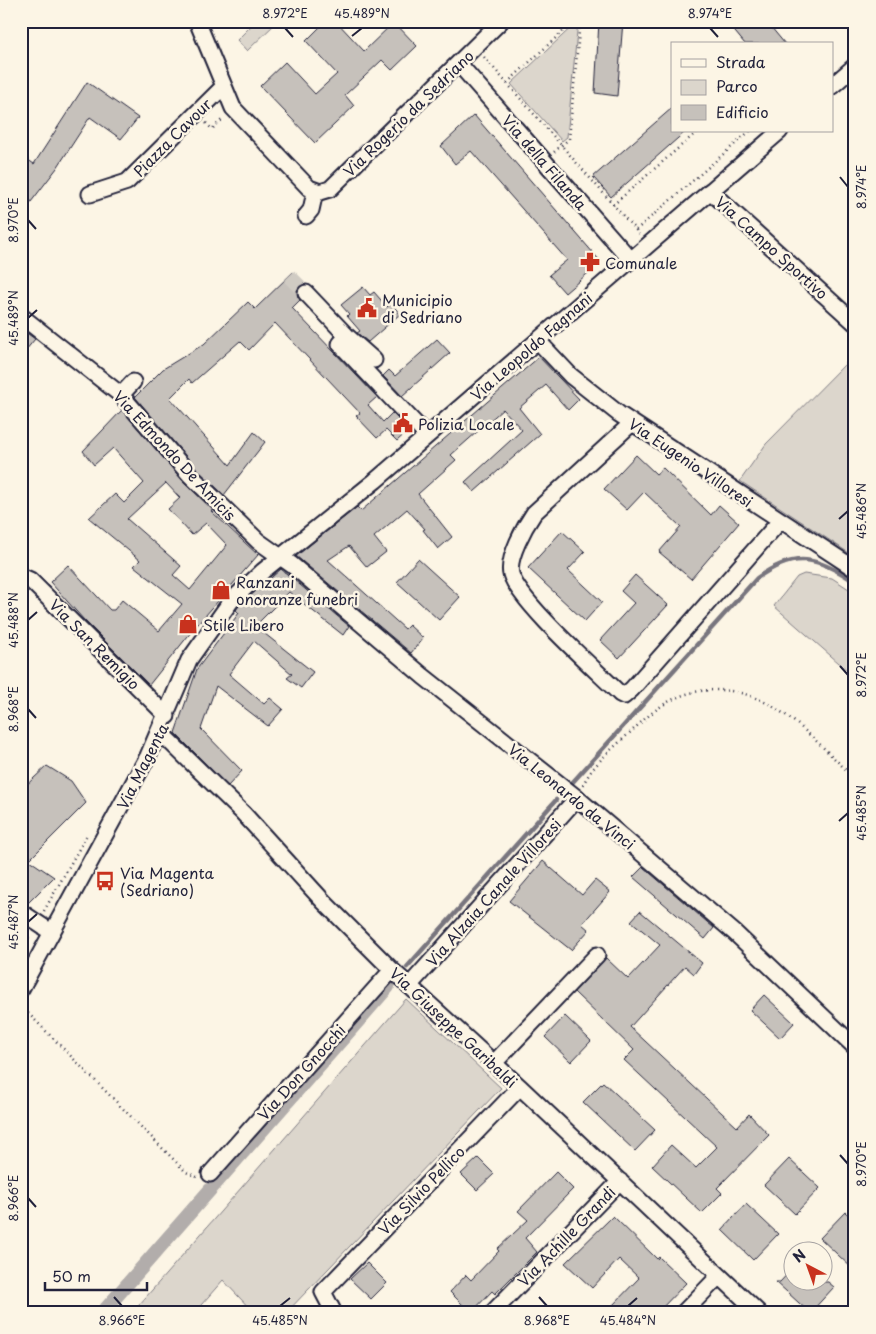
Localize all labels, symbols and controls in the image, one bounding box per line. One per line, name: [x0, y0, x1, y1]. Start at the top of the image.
text: 8.972°E: [262, 4, 308, 22]
text: 45.489°N: [334, 4, 390, 22]
text: 8.974°E: [688, 4, 732, 22]
legend: [671, 42, 834, 132]
street label: Via Rogerio da Sedriano: [338, 44, 478, 182]
text: Strada: [716, 50, 766, 73]
text: Parco: [716, 74, 758, 97]
street label: Piazza Cavour: [128, 92, 217, 181]
text: Edificio: [716, 100, 769, 123]
street label: Via della Filanda: [497, 109, 593, 215]
text: 8.974°E: [852, 165, 870, 209]
street label: Via Campo Sportivo: [711, 190, 833, 304]
text: 8.970°E: [4, 197, 22, 243]
pharmacy icon: Comunale: [579, 251, 601, 273]
place label: Comunale: [605, 251, 677, 274]
street label: Via Leopoldo Fagnani: [465, 286, 597, 406]
place label: Municipio di Sedriano: [382, 288, 462, 328]
text: 45.489°N: [4, 290, 22, 346]
public building icon: Municipio di Sedriano: [356, 297, 378, 319]
street label: Via Edmondo De Amicis: [108, 385, 242, 525]
public building icon: Polizia Locale: [392, 412, 414, 434]
place label: Polizia Locale: [418, 412, 515, 435]
street label: Via Eugenio Villoresi: [624, 412, 758, 512]
text: 45.486°N: [852, 483, 870, 539]
place label: Ranzani onoranze funebri: [236, 570, 358, 610]
shop icon: Ranzani onoranze funebri: [210, 579, 232, 601]
text: 45.488°N: [4, 592, 22, 648]
street label: Via San Remigio: [44, 593, 146, 695]
shop icon: Stile Libero: [177, 613, 199, 635]
place label: Stile Libero: [203, 613, 284, 636]
text: 8.972°E: [852, 652, 870, 698]
text: 8.968°E: [4, 686, 22, 732]
street label: Via Magenta: [110, 718, 174, 813]
street label: Via Leonardo da Vinci: [504, 737, 640, 855]
text: 45.485°N: [852, 785, 870, 841]
street label: Via Alzaia Canale Villoresi: [420, 813, 566, 971]
place label: Via Magenta (Sedriano): [120, 861, 215, 901]
bus stop icon: Via Magenta (Sedriano): [94, 870, 116, 892]
text: 45.487°N: [4, 895, 22, 949]
street label: Via Giuseppe Garibaldi: [385, 962, 523, 1092]
street label: Via Don Gnocchi: [252, 1019, 350, 1125]
street label: Via Silvio Pellico: [372, 1140, 470, 1240]
text: 8.970°E: [852, 1141, 870, 1187]
text: 8.966°E: [4, 1175, 22, 1221]
street label: Via Achille Grandi: [512, 1181, 620, 1291]
north arrow: [784, 1242, 834, 1292]
text: N: [788, 1244, 810, 1267]
scale bar: [45, 1259, 148, 1291]
text: 50 m: [52, 1264, 91, 1287]
text: 8.966°E: [99, 1311, 145, 1329]
text: 45.485°N: [252, 1311, 308, 1329]
text: 8.968°E: [524, 1311, 570, 1329]
text: 45.484°N: [600, 1311, 656, 1329]

